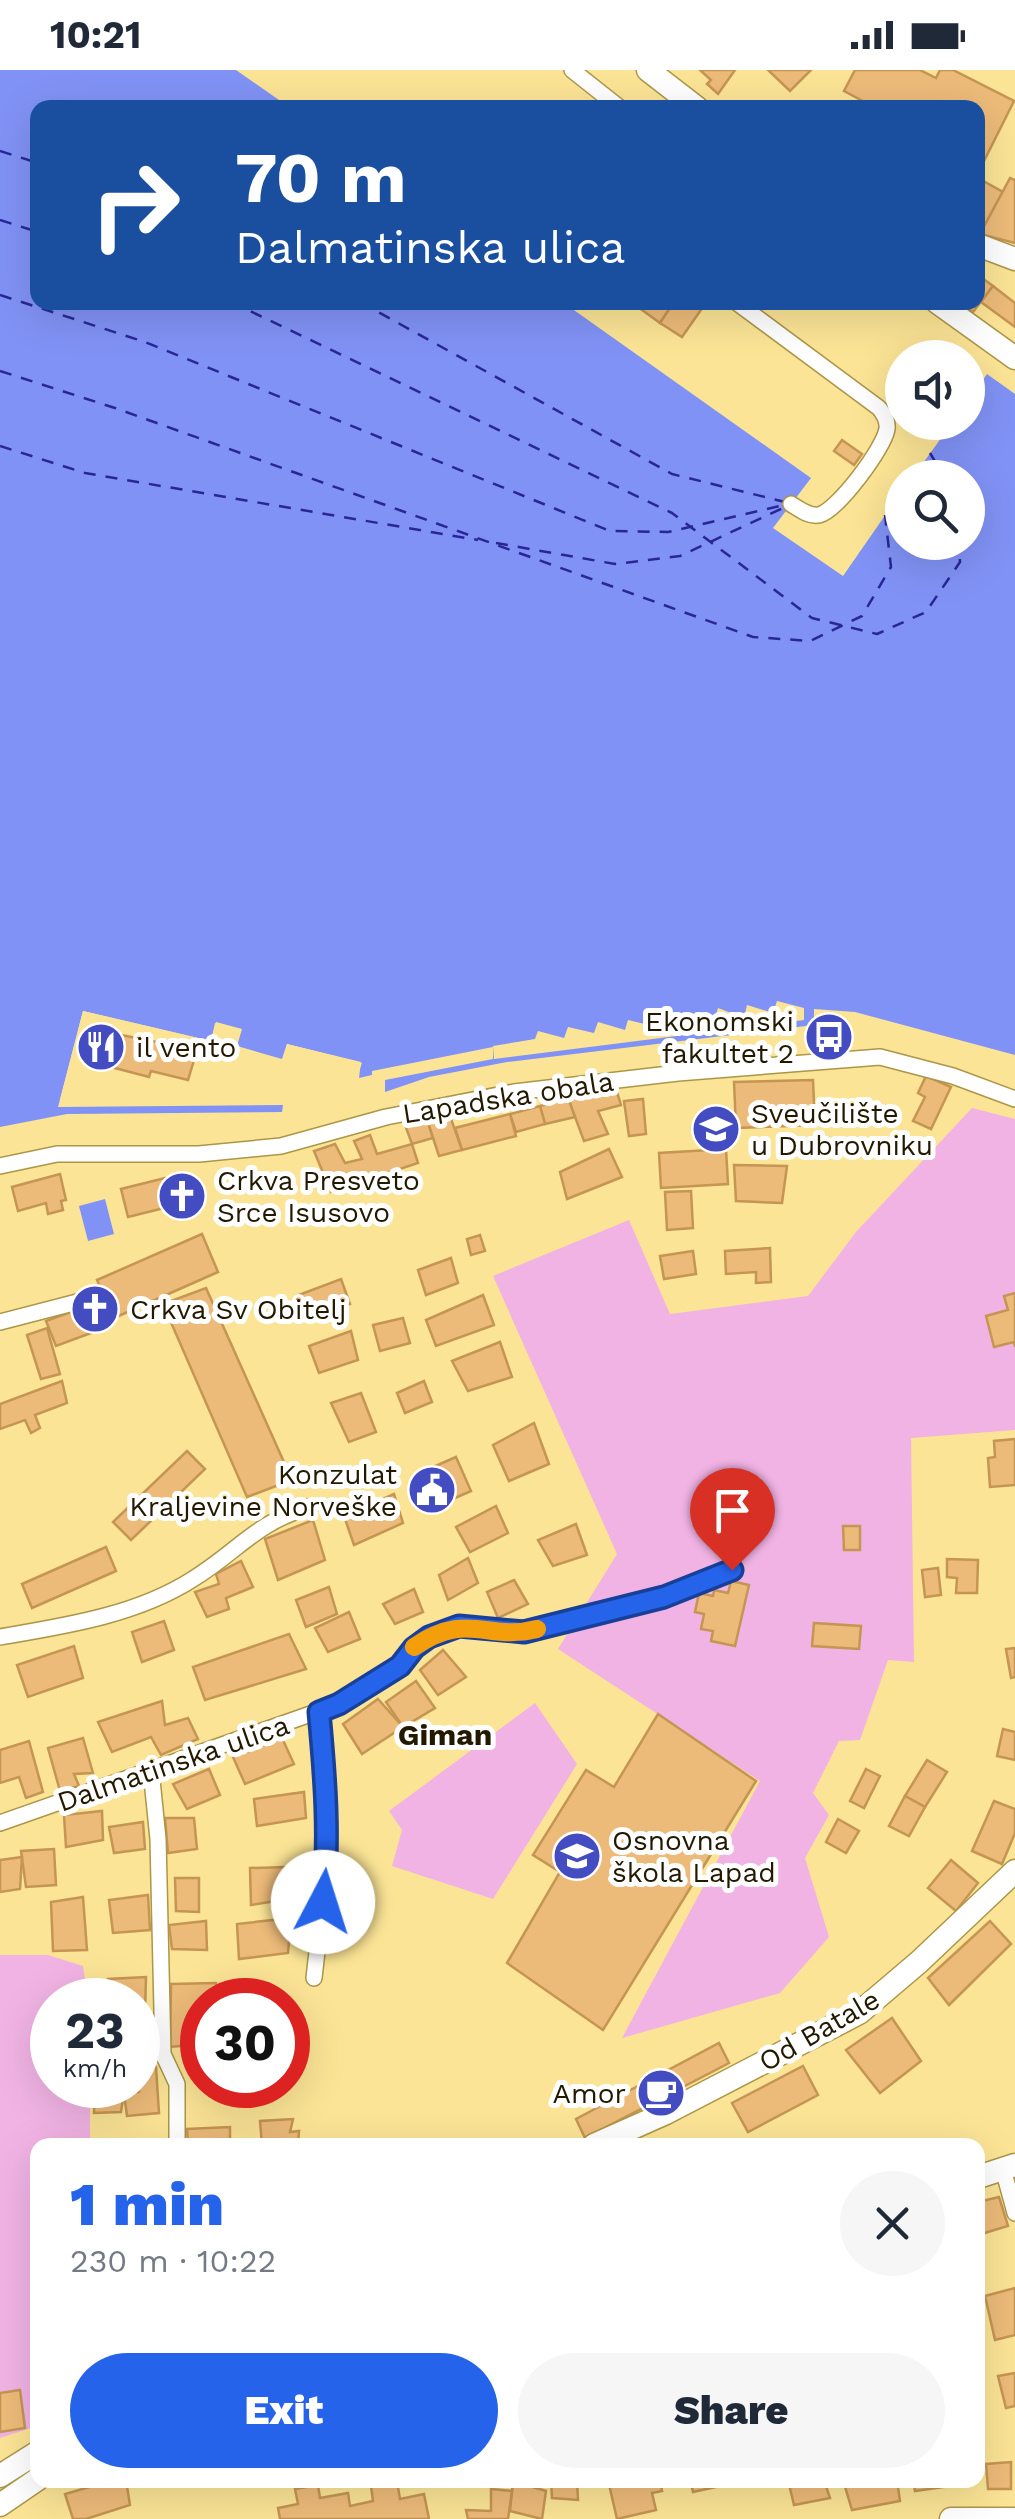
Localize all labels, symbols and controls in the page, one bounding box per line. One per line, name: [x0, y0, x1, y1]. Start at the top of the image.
text: 10:21: [50, 13, 141, 57]
text: 70 m: [235, 137, 407, 219]
icon: right: [70, 140, 200, 270]
text: Dalmatinska ulica: [235, 221, 626, 274]
map controls: [885, 340, 985, 560]
button: sound: [885, 340, 985, 440]
button: search: [885, 460, 985, 560]
place label: Ekonomski fakultet 2: [645, 1005, 794, 1070]
bus stop icon: Ekonomski fakultet 2: [803, 1011, 855, 1063]
restaurant icon: il vento: [75, 1021, 127, 1073]
place label: il vento: [136, 1031, 236, 1064]
street label: Lapadska obala: [400, 1064, 616, 1130]
place label: Sveučilište u Dubrovniku: [751, 1097, 933, 1162]
school or university icon: Sveučilište u Dubrovniku: [690, 1103, 742, 1155]
place label: Crkva Presveto Srce Isusovo: [217, 1164, 420, 1229]
church icon: Crkva Presveto Srce Isusovo: [156, 1170, 208, 1222]
church icon: Crkva Sv Obitelj: [69, 1283, 121, 1335]
place label: Crkva Sv Obitelj: [130, 1293, 346, 1326]
place label: Konzulat Kraljevine Norveške: [129, 1458, 397, 1523]
public building icon: Konzulat Kraljevine Norveške: [406, 1464, 458, 1516]
pin: [690, 1468, 775, 1571]
icon: arrive: [705, 1483, 760, 1538]
street label: Dalmatinska ulica: [53, 1708, 294, 1819]
district label: Giman: [398, 1717, 492, 1752]
place label: Osnovna škola Lapad: [612, 1824, 776, 1889]
school or university icon: Osnovna škola Lapad: [551, 1830, 603, 1882]
position arrow: [271, 1850, 375, 1954]
speed limit sign: 30: [180, 1978, 310, 2108]
street label: Od Batale: [753, 1983, 885, 2078]
text: 23: [65, 2001, 125, 2060]
text: km/h: [63, 2054, 127, 2083]
cafe icon: Amor: [635, 2067, 687, 2119]
place label: Amor: [553, 2077, 626, 2110]
text: 1 min: [70, 2169, 224, 2240]
button: close: [840, 2171, 945, 2276]
text: 230 m · 10:22: [70, 2242, 276, 2280]
button: Exit: [70, 2353, 498, 2468]
button: Share: [518, 2353, 945, 2468]

